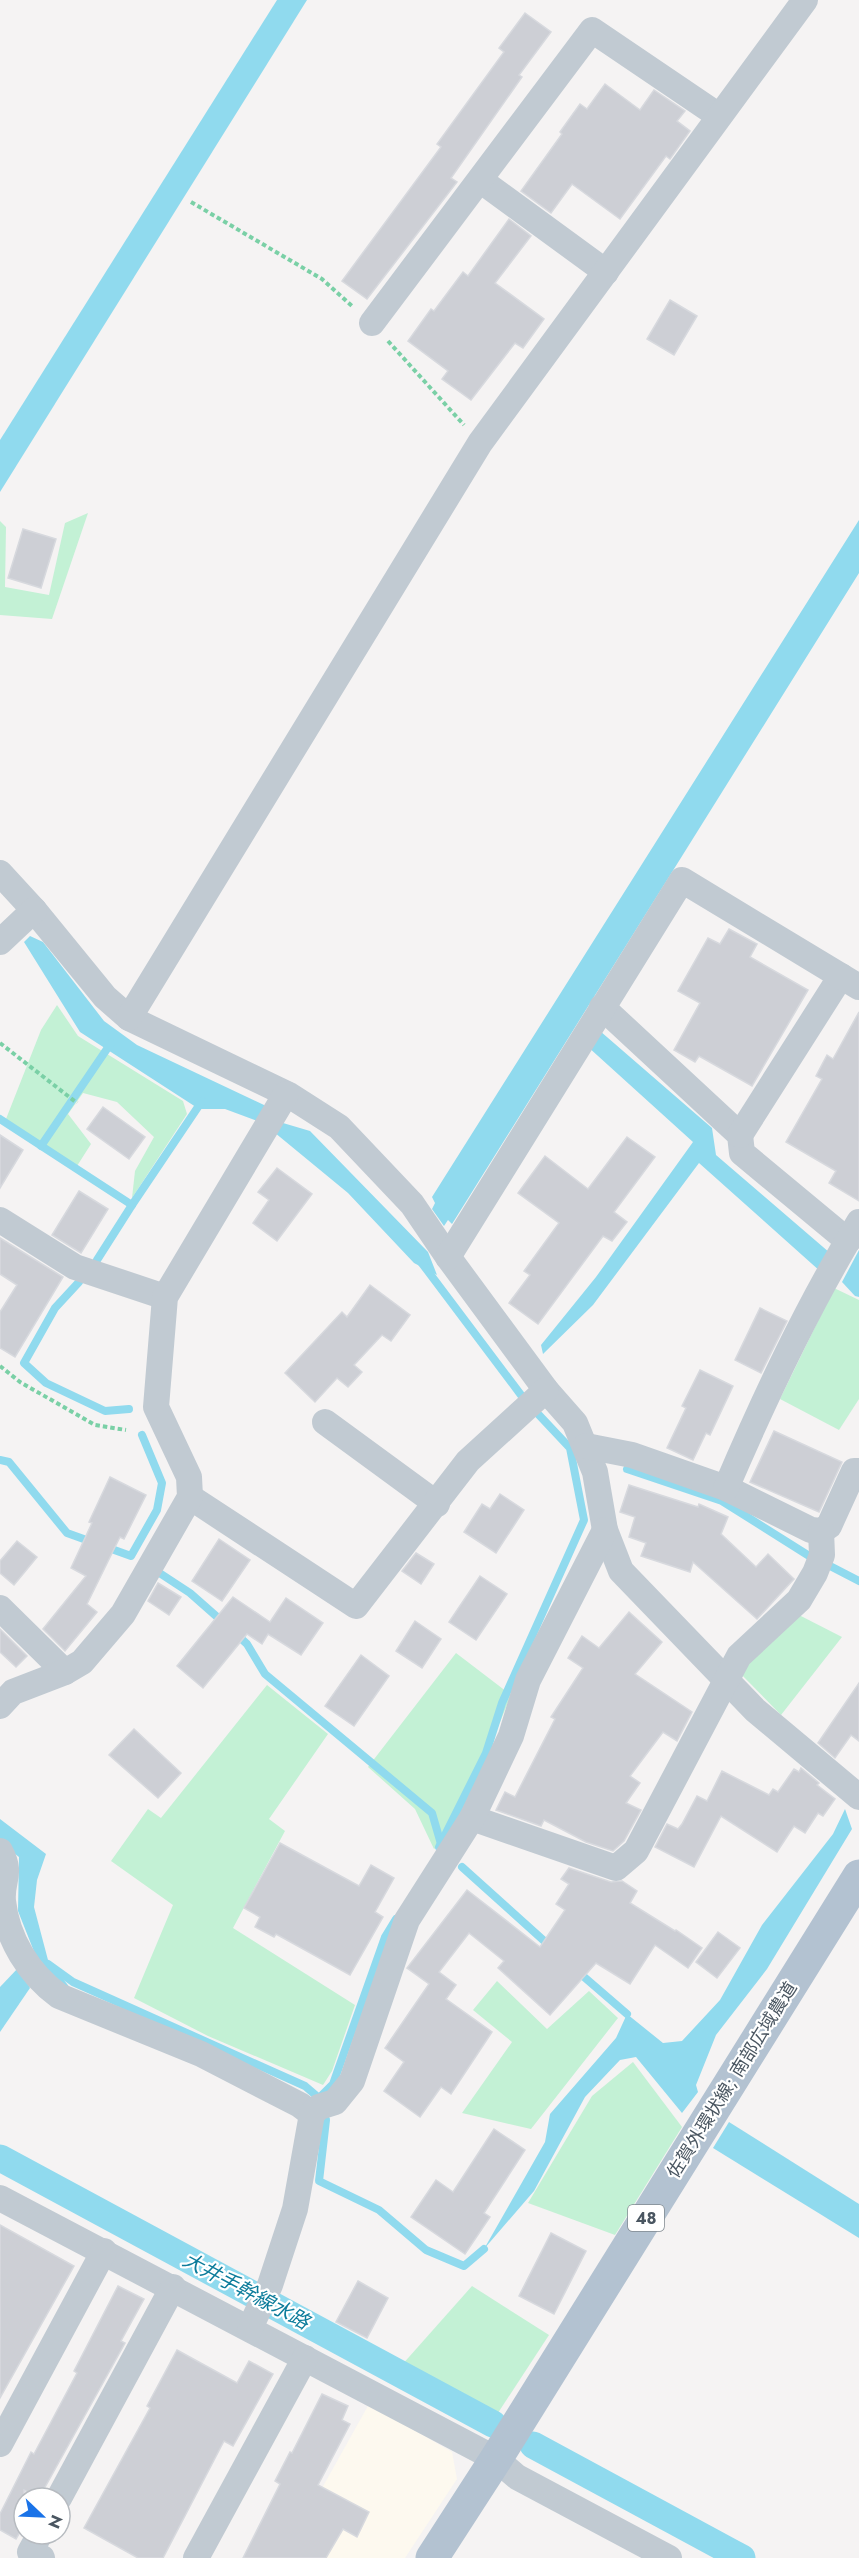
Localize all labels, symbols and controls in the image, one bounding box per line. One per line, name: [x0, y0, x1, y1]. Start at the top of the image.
street label: 佐賀外環状線; 南部広域農道: [661, 1977, 803, 2183]
road number: 48: [628, 2205, 664, 2231]
water label: 大井手幹線水路: [177, 2245, 316, 2338]
north arrow: [12, 2486, 72, 2546]
text: N: [42, 2511, 68, 2532]

